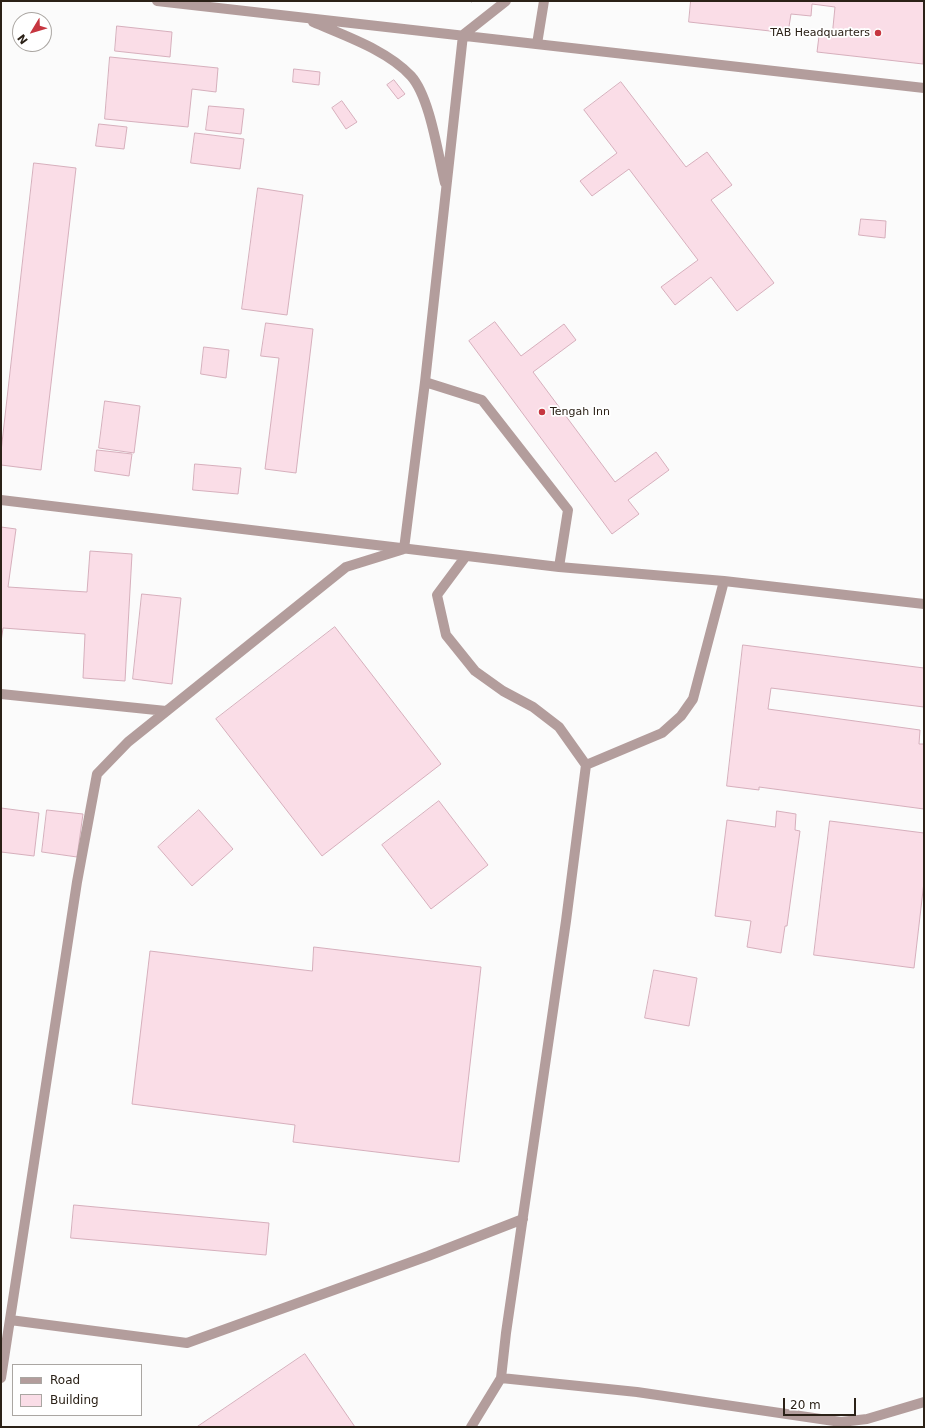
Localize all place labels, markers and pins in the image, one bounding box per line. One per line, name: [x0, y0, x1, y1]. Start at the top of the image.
place label: TAB Headquarters: [770, 26, 870, 40]
marker: TAB Headquarters: [873, 28, 883, 38]
place label: Tengah Inn: [550, 405, 610, 419]
marker: Tengah Inn: [537, 407, 547, 417]

